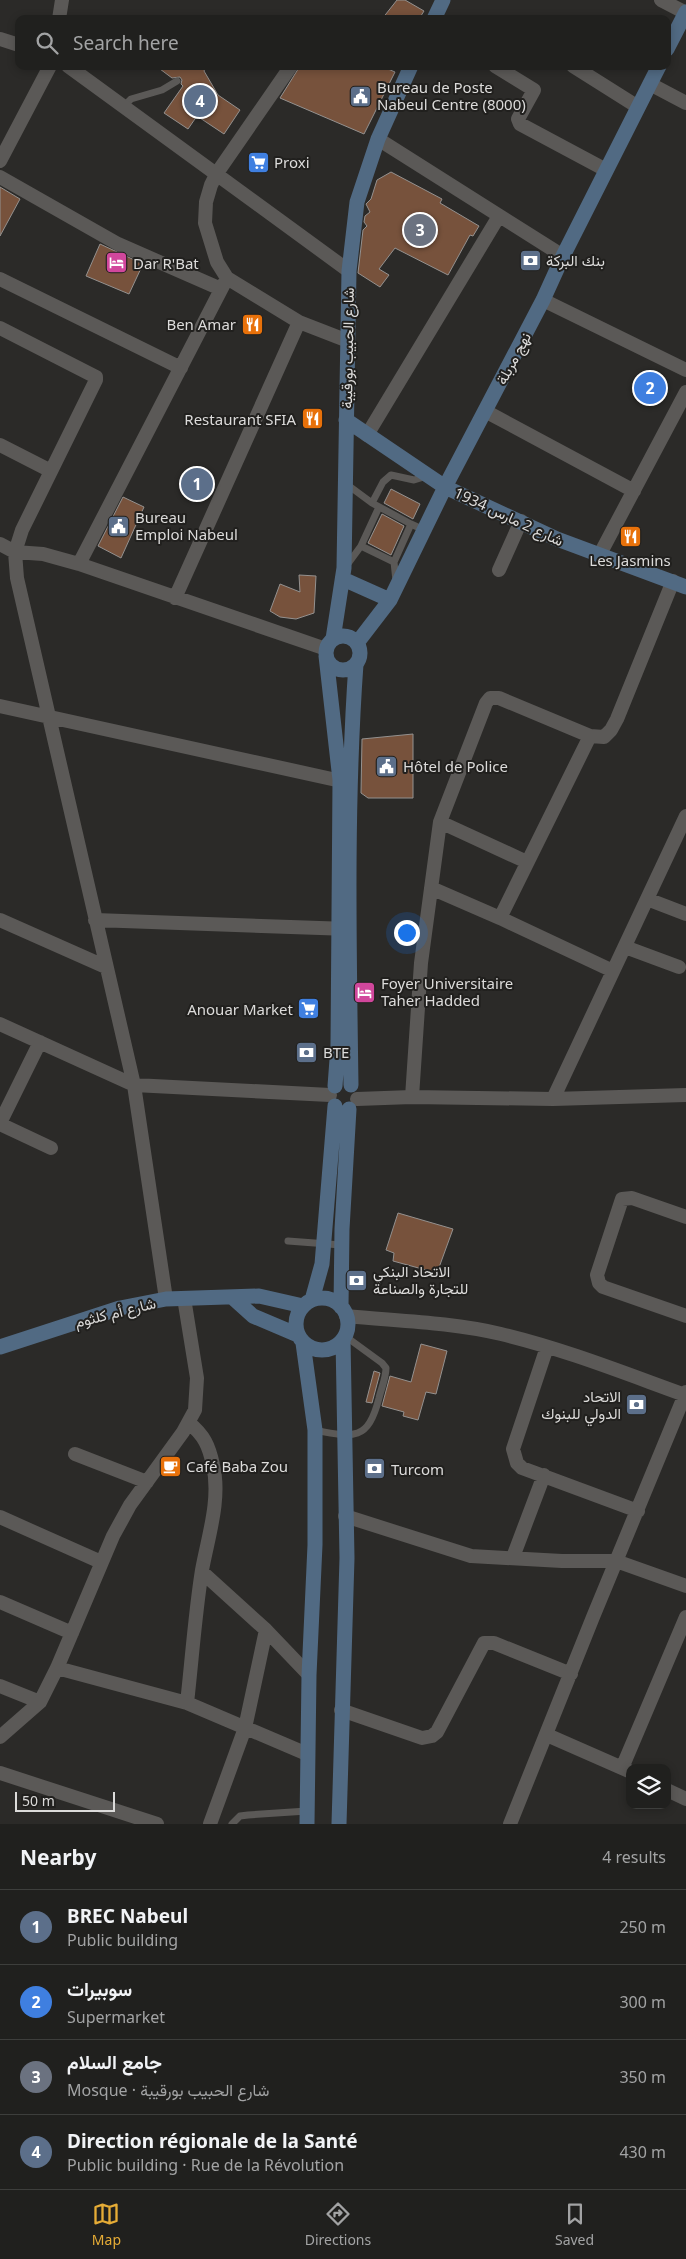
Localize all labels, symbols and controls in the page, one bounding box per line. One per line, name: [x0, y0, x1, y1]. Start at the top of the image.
search box: [15, 15, 671, 70]
icon: search: [33, 29, 61, 57]
text: Search here: [73, 30, 179, 56]
place label: Bureau de Poste Nabeul Centre (8000): [377, 77, 526, 114]
pin: 4: [184, 82, 216, 120]
public building icon: Bureau de Poste Nabeul Centre (8000): [349, 84, 373, 108]
supermarket icon: Proxi: [246, 150, 270, 174]
place label: Proxi: [274, 152, 310, 172]
pin: 3: [404, 211, 436, 249]
bank icon: بنك البركة: [518, 248, 542, 272]
place label: بنك البركة: [546, 250, 605, 270]
hotel icon: Dar R'Bat: [105, 251, 129, 275]
place label: Dar R'Bat: [133, 253, 199, 273]
street label: شارع الحبيب بورقيبة: [336, 287, 360, 409]
restaurant icon: Ben Amar: [240, 312, 264, 336]
place label: Ben Amar: [166, 314, 236, 334]
street label: نهج مربلة: [491, 328, 537, 389]
pin: 2: [634, 369, 666, 407]
restaurant icon: Restaurant SFIA: [300, 407, 324, 431]
place label: Restaurant SFIA: [184, 409, 296, 429]
pin: 1: [181, 465, 213, 503]
street label: شارع 2 مارس 1934: [450, 482, 567, 552]
place label: Bureau Emploi Nabeul: [135, 507, 238, 544]
public building icon: Bureau Emploi Nabeul: [107, 514, 131, 538]
restaurant icon: Les Jasmins: [618, 525, 642, 549]
place label: Les Jasmins: [589, 550, 671, 570]
public building icon: Hôtel de Police: [375, 754, 399, 778]
place label: Hôtel de Police: [403, 756, 508, 776]
your location: [394, 920, 420, 946]
place label: Foyer Universitaire Taher Hadded: [381, 973, 513, 1010]
hotel icon: Foyer Universitaire Taher Hadded: [353, 980, 377, 1004]
supermarket icon: Anouar Market: [297, 997, 321, 1021]
place label: Anouar Market: [187, 999, 294, 1019]
bank icon: BTE: [295, 1040, 319, 1064]
place label: BTE: [323, 1042, 349, 1062]
place label: الاتحاد البنكي للتجارة والصناعة: [373, 1261, 468, 1298]
bank icon: الاتحاد البنكي للتجارة والصناعة: [345, 1268, 369, 1292]
street label: شارع أم كلثوم: [72, 1292, 158, 1334]
place label: الاتحاد الدولي للبنوك: [541, 1386, 621, 1427]
bank icon: الاتحاد الدولي للبنوك: [625, 1393, 649, 1417]
cafe icon: Café Baba Zou: [158, 1454, 182, 1478]
place label: Café Baba Zou: [186, 1456, 288, 1476]
bank icon: Turcom: [363, 1457, 387, 1481]
place label: Turcom: [391, 1459, 444, 1479]
map controls: [626, 1764, 671, 1809]
button: layers: [626, 1764, 671, 1809]
scale bar: [15, 1789, 115, 1812]
text: 50 m: [22, 1791, 55, 1810]
text: Nearby: [20, 1843, 96, 1871]
text: 4 results: [602, 1846, 666, 1868]
text: BREC Nabeul: [67, 1903, 188, 1929]
text: 1: [31, 1916, 41, 1938]
text: 250 m: [619, 1916, 666, 1938]
text: Public building: [67, 1929, 178, 1951]
text: سوبيرات: [67, 1976, 132, 2002]
text: 2: [31, 1991, 41, 2013]
text: 300 m: [619, 1991, 666, 2013]
text: Supermarket: [67, 2006, 165, 2028]
text: جامع السلام: [67, 2049, 162, 2075]
text: 3: [31, 2066, 41, 2088]
text: 350 m: [619, 2066, 666, 2088]
text: Mosque · شارع الحبيب بورقيبة: [67, 2079, 269, 2101]
text: Direction régionale de la Santé: [67, 2128, 358, 2154]
text: 4: [31, 2141, 41, 2163]
text: 430 m: [619, 2141, 666, 2163]
text: Public building · Rue de la Révolution: [67, 2154, 344, 2176]
tab: Map: [92, 2200, 121, 2249]
tab: Directions: [305, 2200, 371, 2249]
tab: Saved: [555, 2200, 594, 2249]

